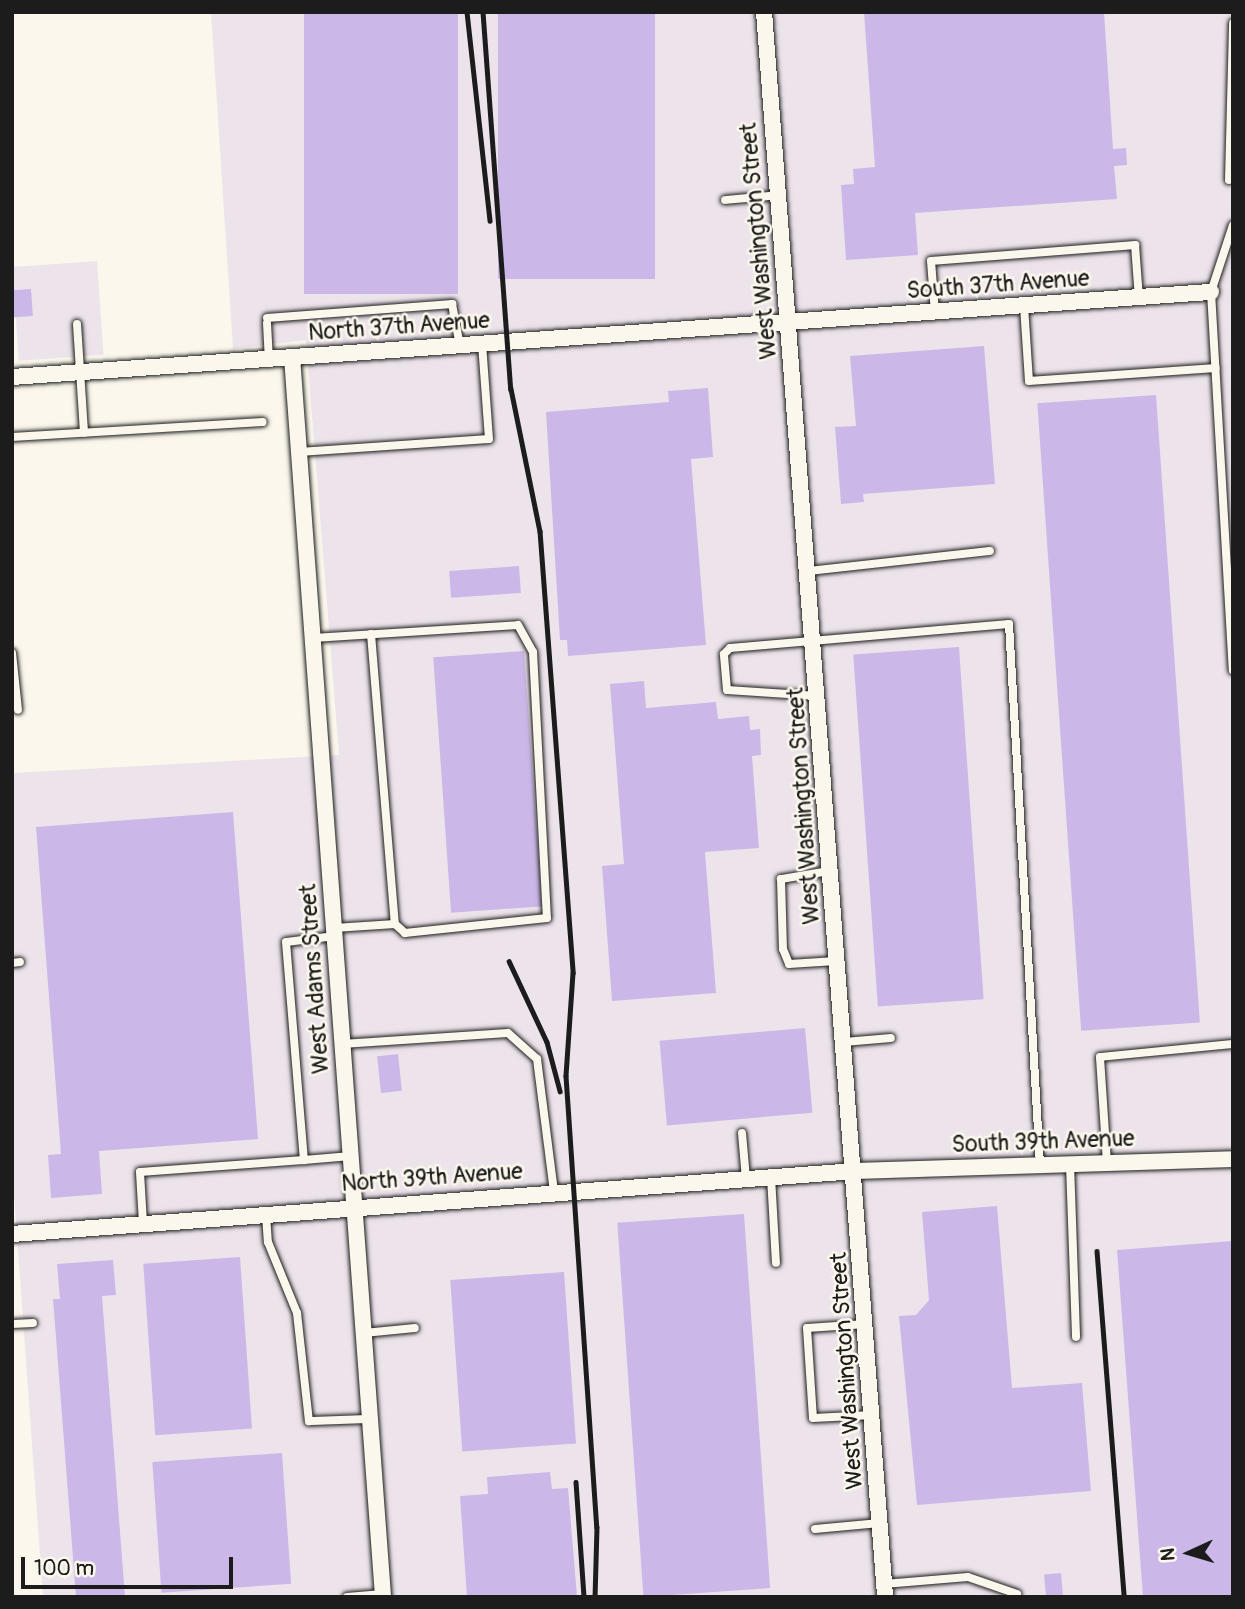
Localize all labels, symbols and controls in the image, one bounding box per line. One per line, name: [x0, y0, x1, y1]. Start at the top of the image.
street label: West Washington Street: [735, 122, 783, 360]
street label: South 37th Avenue: [906, 265, 1090, 305]
street label: North 37th Avenue: [307, 307, 491, 347]
street label: West Washington Street: [782, 687, 826, 925]
street label: West Adams Street: [295, 883, 335, 1075]
street label: South 39th Avenue: [951, 1125, 1135, 1159]
street label: North 39th Avenue: [340, 1158, 524, 1198]
street label: West Washington Street: [825, 1252, 869, 1490]
north arrow: [1154, 1518, 1224, 1588]
scale bar: [24, 1542, 236, 1586]
text: N: [1156, 1547, 1180, 1562]
text: 100 m: [34, 1555, 94, 1582]

